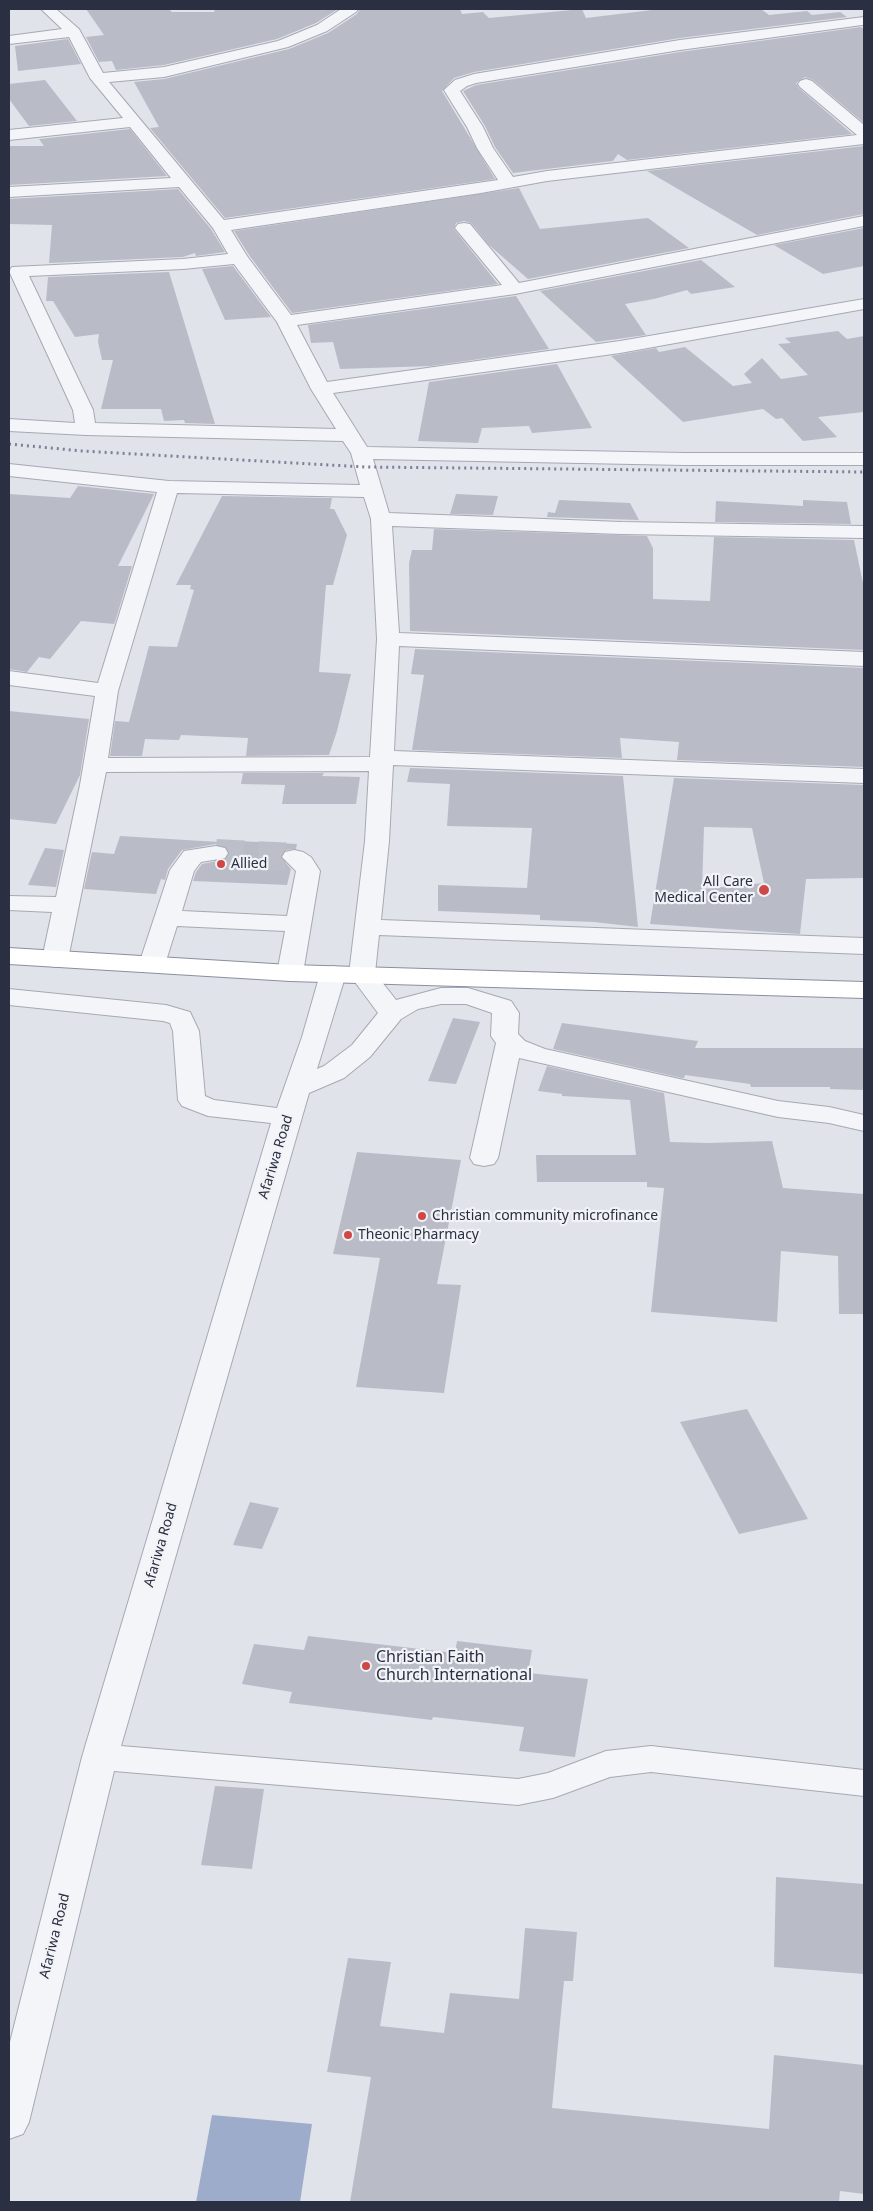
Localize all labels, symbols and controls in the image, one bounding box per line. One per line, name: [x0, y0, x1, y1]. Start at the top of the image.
place label: Allied: [231, 856, 267, 872]
marker: Allied: [215, 858, 227, 870]
place label: All Care Medical Center: [654, 874, 753, 906]
marker: All Care Medical Center: [757, 883, 771, 897]
street label: Afariwa Road: [255, 1113, 297, 1201]
place label: Christian community microfinance: [432, 1208, 658, 1224]
marker: Christian community microfinance: [416, 1210, 428, 1222]
place label: Theonic Pharmacy: [358, 1227, 479, 1243]
marker: Theonic Pharmacy: [342, 1229, 354, 1241]
street label: Afariwa Road: [141, 1501, 181, 1589]
place label: Christian Faith Church International: [376, 1647, 532, 1685]
marker: Christian Faith Church International: [360, 1660, 372, 1672]
street label: Afariwa Road: [36, 1892, 74, 1980]

